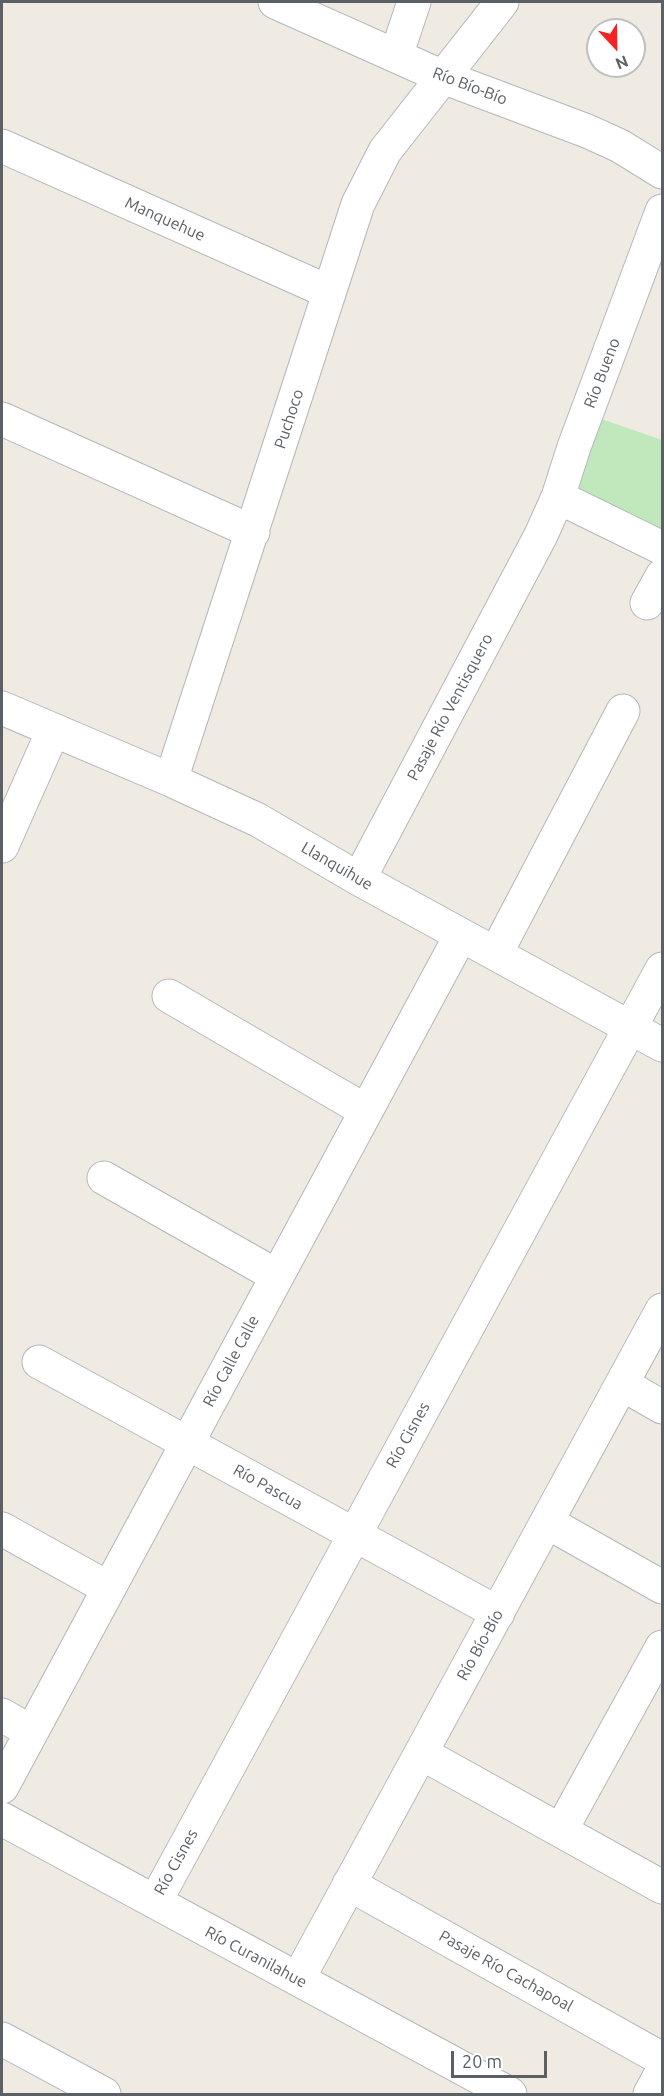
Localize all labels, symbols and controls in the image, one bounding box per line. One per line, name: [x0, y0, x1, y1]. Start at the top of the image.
north arrow: [586, 18, 646, 78]
text: N: [613, 52, 631, 73]
street label: Río Bío-Bío: [430, 63, 510, 109]
street label: Manquehue: [122, 193, 208, 245]
street label: Río Bueno: [580, 335, 624, 411]
street label: Puchoco: [270, 387, 308, 451]
street label: Pasaje Río Ventisquero: [403, 630, 497, 784]
street label: Llanquihue: [298, 838, 376, 894]
street label: Río Calle Calle: [199, 1312, 263, 1410]
street label: Río Cisnes: [382, 1399, 434, 1471]
street label: Río Pascua: [230, 1460, 306, 1514]
street label: Río Bío-Bío: [453, 1606, 507, 1684]
street label: Río Cisnes: [150, 1826, 202, 1898]
street label: Río Curanilahue: [202, 1922, 310, 1992]
street label: Pasaje Río Cachapoal: [436, 1926, 576, 2016]
scale bar: [454, 2039, 550, 2077]
text: 20 m: [462, 2051, 502, 2071]

